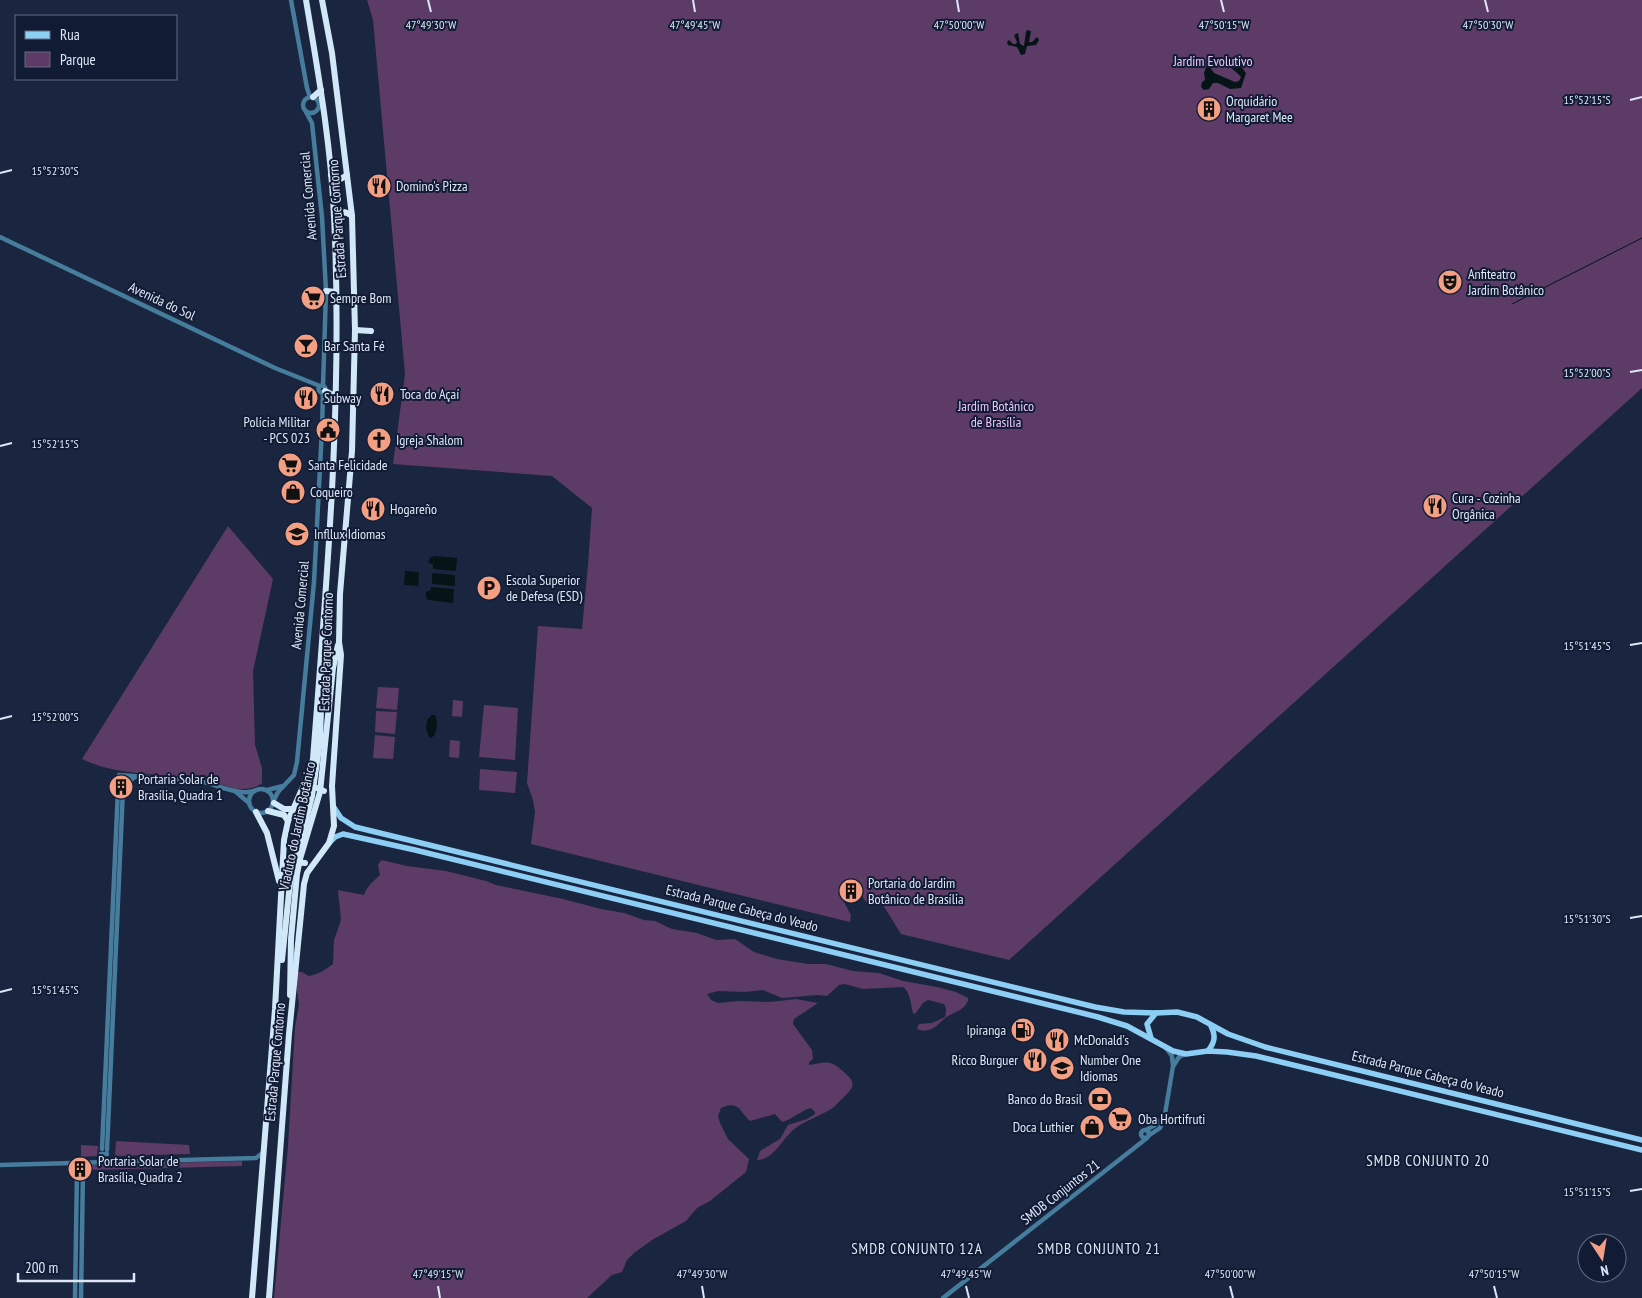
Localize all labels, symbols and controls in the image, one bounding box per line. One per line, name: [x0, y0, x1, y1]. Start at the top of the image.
legend: [15, 15, 178, 80]
text: 47°49'30"W: [406, 17, 456, 32]
text: 47°49'45"W: [670, 17, 720, 32]
text: 47°50'00"W: [934, 17, 984, 32]
text: 47°50'15"W: [1199, 17, 1249, 32]
text: 47°50'30"W: [1463, 17, 1513, 32]
text: Rua: [60, 25, 80, 44]
text: Parque: [60, 50, 96, 69]
park label: Jardim Evolutivo: [1172, 52, 1253, 70]
place label: Orquidário Margaret Mee: [1226, 92, 1293, 126]
text: 15°52'15"S: [1563, 92, 1611, 107]
building icon: Orquidário Margaret Mee: [1196, 96, 1222, 122]
street label: Avenida Comercial: [295, 150, 321, 241]
street label: Estrada Parque Contorno: [324, 159, 350, 279]
text: 15°52'30"S: [31, 163, 79, 178]
restaurant icon: Domino's Pizza: [366, 173, 392, 199]
place label: Domino's Pizza: [396, 177, 468, 195]
place label: Anfiteatro Jardim Botânico: [1467, 265, 1544, 299]
theatre icon: Anfiteatro Jardim Botânico: [1437, 269, 1463, 295]
street label: Avenida do Sol: [126, 278, 199, 325]
supermarket icon: Sempre Bom: [300, 285, 326, 311]
place label: Sempre Bom: [330, 289, 391, 307]
bar icon: Bar Santa Fé: [293, 333, 319, 359]
place label: Bar Santa Fé: [324, 337, 385, 355]
text: 15°52'00"S: [1563, 365, 1611, 380]
restaurant icon: Toca do Açaí: [369, 381, 395, 407]
restaurant icon: Subway: [293, 385, 319, 411]
place label: Toca do Açaí: [400, 385, 459, 403]
place label: Subway: [324, 389, 362, 407]
park label: Jardim Botânico de Brasília: [957, 397, 1034, 431]
place label: Polícia Militar - PCS 023: [244, 413, 310, 447]
public building icon: Polícia Militar - PCS 023: [315, 417, 341, 443]
church icon: Igreja Shalom: [366, 427, 392, 453]
place label: Igreja Shalom: [396, 431, 463, 449]
text: 15°52'15"S: [31, 436, 79, 451]
supermarket icon: Santa Felicidade: [277, 452, 303, 478]
place label: Santa Felicidade: [308, 456, 388, 474]
shop icon: Coqueiro: [280, 479, 306, 505]
place label: Coqueiro: [310, 483, 353, 501]
place label: Cura - Cozinha Orgânica: [1452, 489, 1521, 523]
restaurant icon: Cura - Cozinha Orgânica: [1422, 493, 1448, 519]
restaurant icon: Hogareño: [360, 496, 386, 522]
place label: Hogareño: [390, 500, 437, 518]
school or university icon: Infllux Idiomas: [284, 521, 310, 547]
place label: Infllux Idiomas: [314, 525, 386, 543]
street label: Avenida Comercial: [287, 559, 313, 650]
place label: Escola Superior de Defesa (ESD): [506, 571, 583, 605]
parking icon: Escola Superior de Defesa (ESD): [476, 575, 502, 601]
street label: Estrada Parque Contorno: [315, 592, 337, 712]
text: 15°51'45"S: [1563, 638, 1611, 653]
text: 15°52'00"S: [31, 709, 79, 724]
street label: Viaduto do Jardim Botânico: [274, 760, 319, 893]
place label: Portaria Solar de Brasília, Quadra 1: [138, 770, 222, 804]
building icon: Portaria Solar de Brasília, Quadra 1: [108, 774, 134, 800]
place label: Portaria do Jardim Botânico de Brasília: [868, 874, 964, 908]
building icon: Portaria do Jardim Botânico de Brasília: [838, 878, 864, 904]
street label: Estrada Parque Cabeça do Veado: [664, 880, 820, 936]
text: 15°51'30"S: [1563, 911, 1611, 926]
text: 15°51'45"S: [31, 982, 79, 997]
street label: Estrada Parque Contorno: [261, 1002, 289, 1122]
fuel station icon: Ipiranga: [1010, 1017, 1036, 1043]
place label: Ipiranga: [966, 1021, 1006, 1039]
restaurant icon: McDonald's: [1044, 1027, 1070, 1053]
place label: McDonald's: [1074, 1031, 1129, 1049]
street label: Estrada Parque Cabeça do Veado: [1350, 1046, 1506, 1102]
restaurant icon: Ricco Burguer: [1022, 1047, 1048, 1073]
place label: Ricco Burguer: [951, 1051, 1018, 1069]
place label: Number One Idiomas: [1080, 1051, 1141, 1085]
school or university icon: Number One Idiomas: [1049, 1055, 1075, 1081]
bank icon: Banco do Brasil: [1087, 1086, 1113, 1112]
place label: Banco do Brasil: [1008, 1090, 1083, 1108]
supermarket icon: Oba Hortifruti: [1107, 1106, 1133, 1132]
place label: Oba Hortifruti: [1138, 1110, 1205, 1128]
shop icon: Doca Luthier: [1079, 1114, 1105, 1140]
place label: Doca Luthier: [1013, 1118, 1074, 1136]
district label: SMDB CONJUNTO 20: [1366, 1151, 1490, 1170]
place label: Portaria Solar de Brasília, Quadra 2: [98, 1152, 182, 1186]
building icon: Portaria Solar de Brasília, Quadra 2: [67, 1156, 93, 1182]
street label: SMDB Conjuntos 21: [1017, 1156, 1103, 1228]
text: 15°51'15"S: [1563, 1184, 1611, 1199]
north arrow: [1577, 1233, 1627, 1283]
district label: SMDB CONJUNTO 12A: [851, 1239, 983, 1258]
district label: SMDB CONJUNTO 21: [1037, 1239, 1161, 1258]
scale bar: [18, 1250, 134, 1282]
text: 200 m: [25, 1258, 58, 1277]
text: N: [1599, 1261, 1610, 1280]
text: 47°49'15"W: [413, 1266, 463, 1281]
text: 47°49'30"W: [677, 1266, 727, 1281]
text: 47°49'45"W: [941, 1266, 991, 1281]
text: 47°50'00"W: [1205, 1266, 1255, 1281]
text: 47°50'15"W: [1469, 1266, 1519, 1281]

